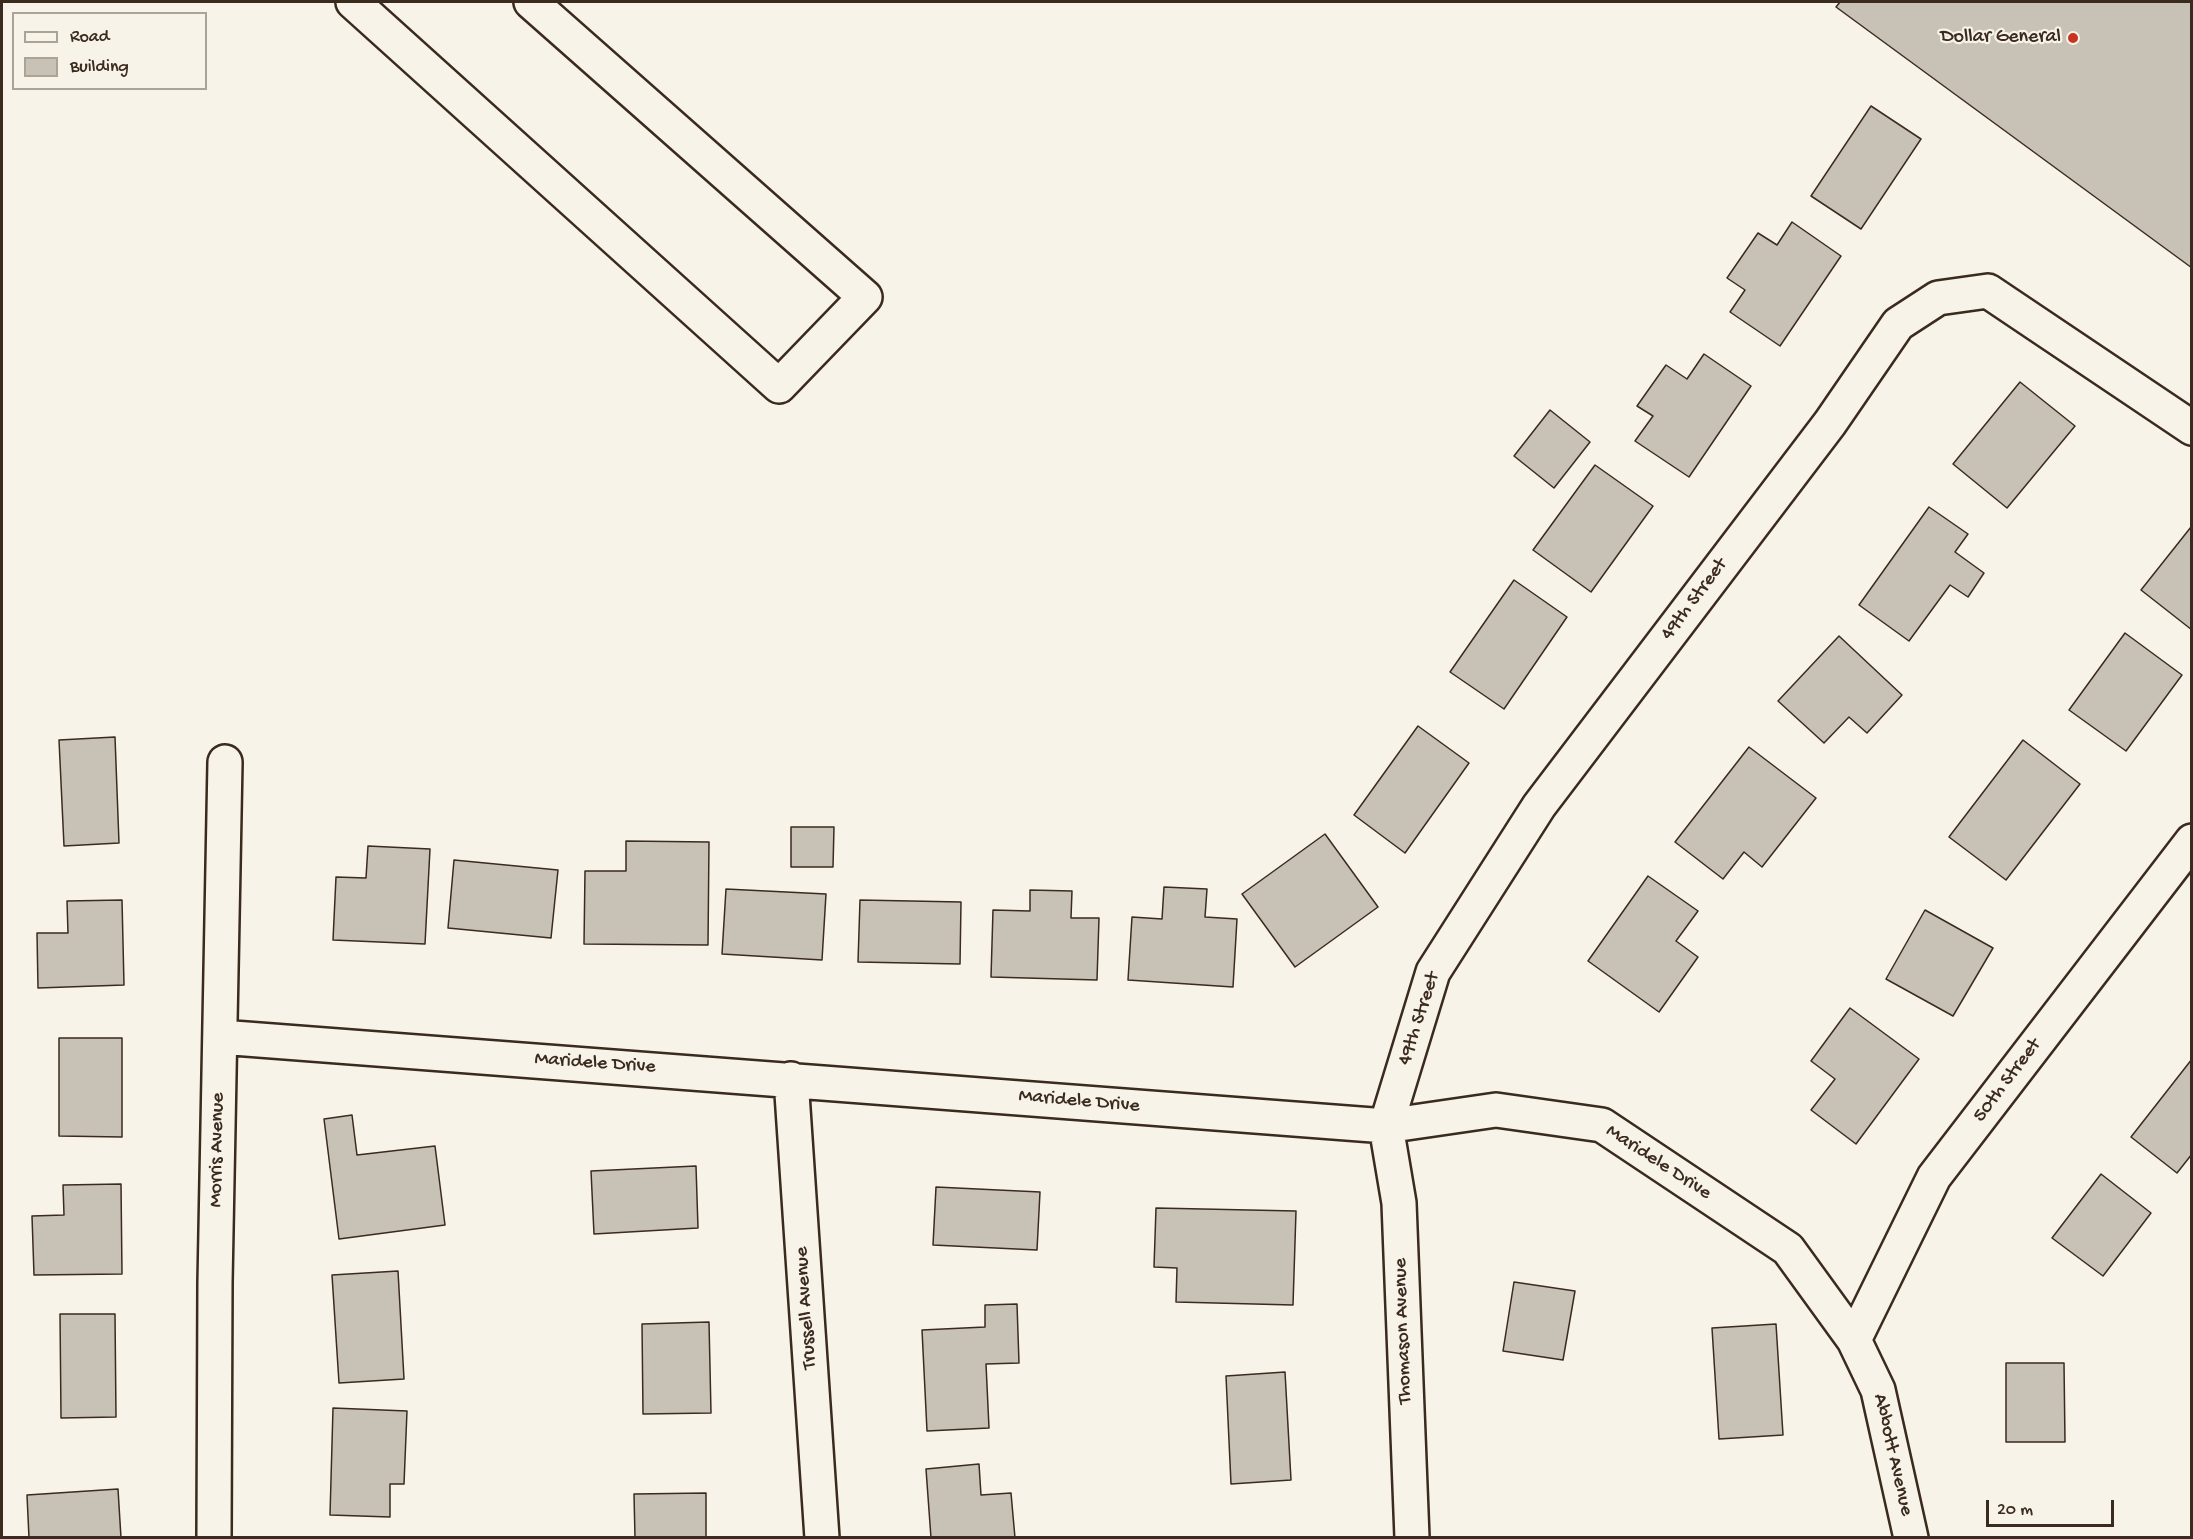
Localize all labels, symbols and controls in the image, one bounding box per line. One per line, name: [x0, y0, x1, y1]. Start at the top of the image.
legend: [12, 12, 207, 90]
place label: Dollar General: [1941, 26, 2061, 50]
text: Road: [70, 27, 109, 48]
marker: Dollar General: [2066, 31, 2080, 45]
text: Building: [70, 57, 129, 78]
street label: 49th Street: [1656, 554, 1734, 646]
street label: 49th Street: [1394, 969, 1446, 1069]
street label: 50th Street: [1969, 1034, 2047, 1128]
street label: Maridele Drive: [534, 1048, 656, 1080]
street label: Maridele Drive: [1017, 1085, 1141, 1119]
street label: Morris Avenue: [205, 1092, 231, 1208]
street label: Maridele Drive: [1601, 1120, 1715, 1206]
street label: Trussell Avenue: [791, 1246, 823, 1370]
street label: Thomason Avenue: [1389, 1258, 1419, 1404]
street label: Abbott Avenue: [1866, 1392, 1918, 1518]
scale bar: [1989, 1488, 2116, 1526]
text: 20 m: [1997, 1500, 2033, 1521]

